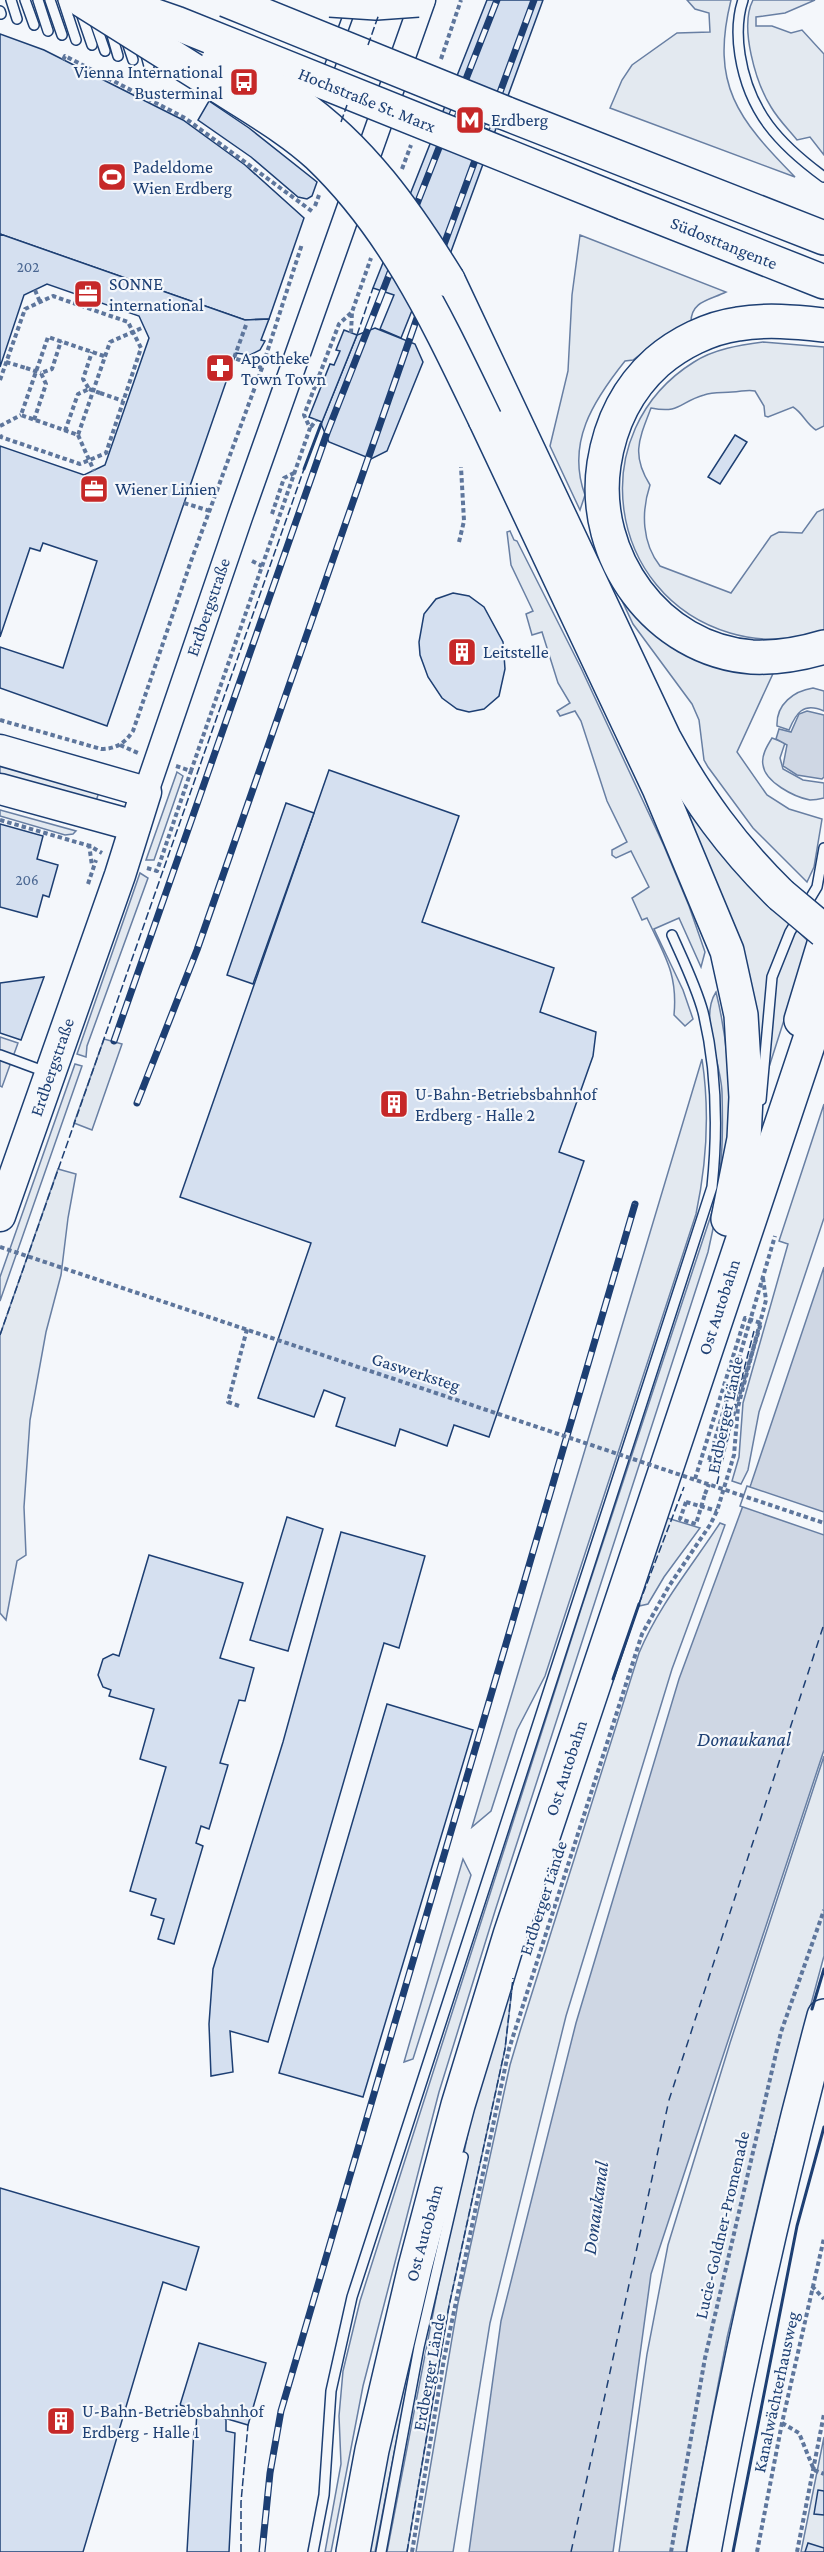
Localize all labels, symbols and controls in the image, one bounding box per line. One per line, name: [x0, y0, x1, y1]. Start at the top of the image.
place label: Vienna International Busterminal: [74, 62, 223, 103]
street label: Hochstraße St. Marx: [295, 63, 439, 137]
bus stop icon: Vienna International Busterminal: [228, 66, 260, 98]
metro station icon: Erdberg: [454, 104, 486, 136]
place label: Erdberg: [491, 110, 548, 130]
place label: Padeldome Wien Erdberg: [133, 157, 232, 198]
sports icon: Padeldome Wien Erdberg: [96, 161, 128, 193]
street label: Südosttangente: [668, 213, 780, 274]
house number: 202: [17, 259, 39, 275]
place label: SONNE international: [109, 274, 204, 315]
office icon: SONNE international: [72, 278, 104, 310]
place label: Apotheke Town Town: [241, 348, 327, 389]
pharmacy icon: Apotheke Town Town: [204, 352, 236, 384]
office icon: Wiener Linien: [78, 473, 110, 505]
place label: Wiener Linien: [115, 479, 217, 499]
street label: Erdbergstraße: [182, 555, 234, 659]
building icon: Leitstelle: [446, 636, 478, 668]
place label: Leitstelle: [483, 642, 549, 662]
house number: 206: [15, 872, 39, 888]
street label: Erdbergstraße: [26, 1015, 78, 1119]
place label: U-Bahn-Betriebsbahnhof Erdberg - Halle 2: [415, 1084, 598, 1125]
building icon: U-Bahn-Betriebsbahnhof Erdberg - Halle 2: [378, 1088, 410, 1120]
street label: Ost Autobahn: [694, 1256, 744, 1358]
street label: Gaswerksteg: [369, 1348, 463, 1396]
street label: Erdberger Lände: [703, 1355, 747, 1475]
street label: Ost Autobahn: [541, 1717, 591, 1819]
water label: Donaukanal: [697, 1728, 792, 1750]
street label: Erdberger Lände: [515, 1838, 571, 1958]
street label: Lucie-Goldner-Promenade: [691, 2129, 753, 2321]
water label: Donaukanal: [578, 2159, 613, 2256]
street label: Ost Autobahn: [401, 2182, 447, 2284]
street label: Kanalwächterhausweg: [749, 2309, 803, 2474]
street label: Erdberger Lände: [409, 2312, 449, 2432]
place label: U-Bahn-Betriebsbahnhof Erdberg - Halle 1: [82, 2401, 265, 2442]
building icon: U-Bahn-Betriebsbahnhof Erdberg - Halle 1: [45, 2405, 77, 2437]

